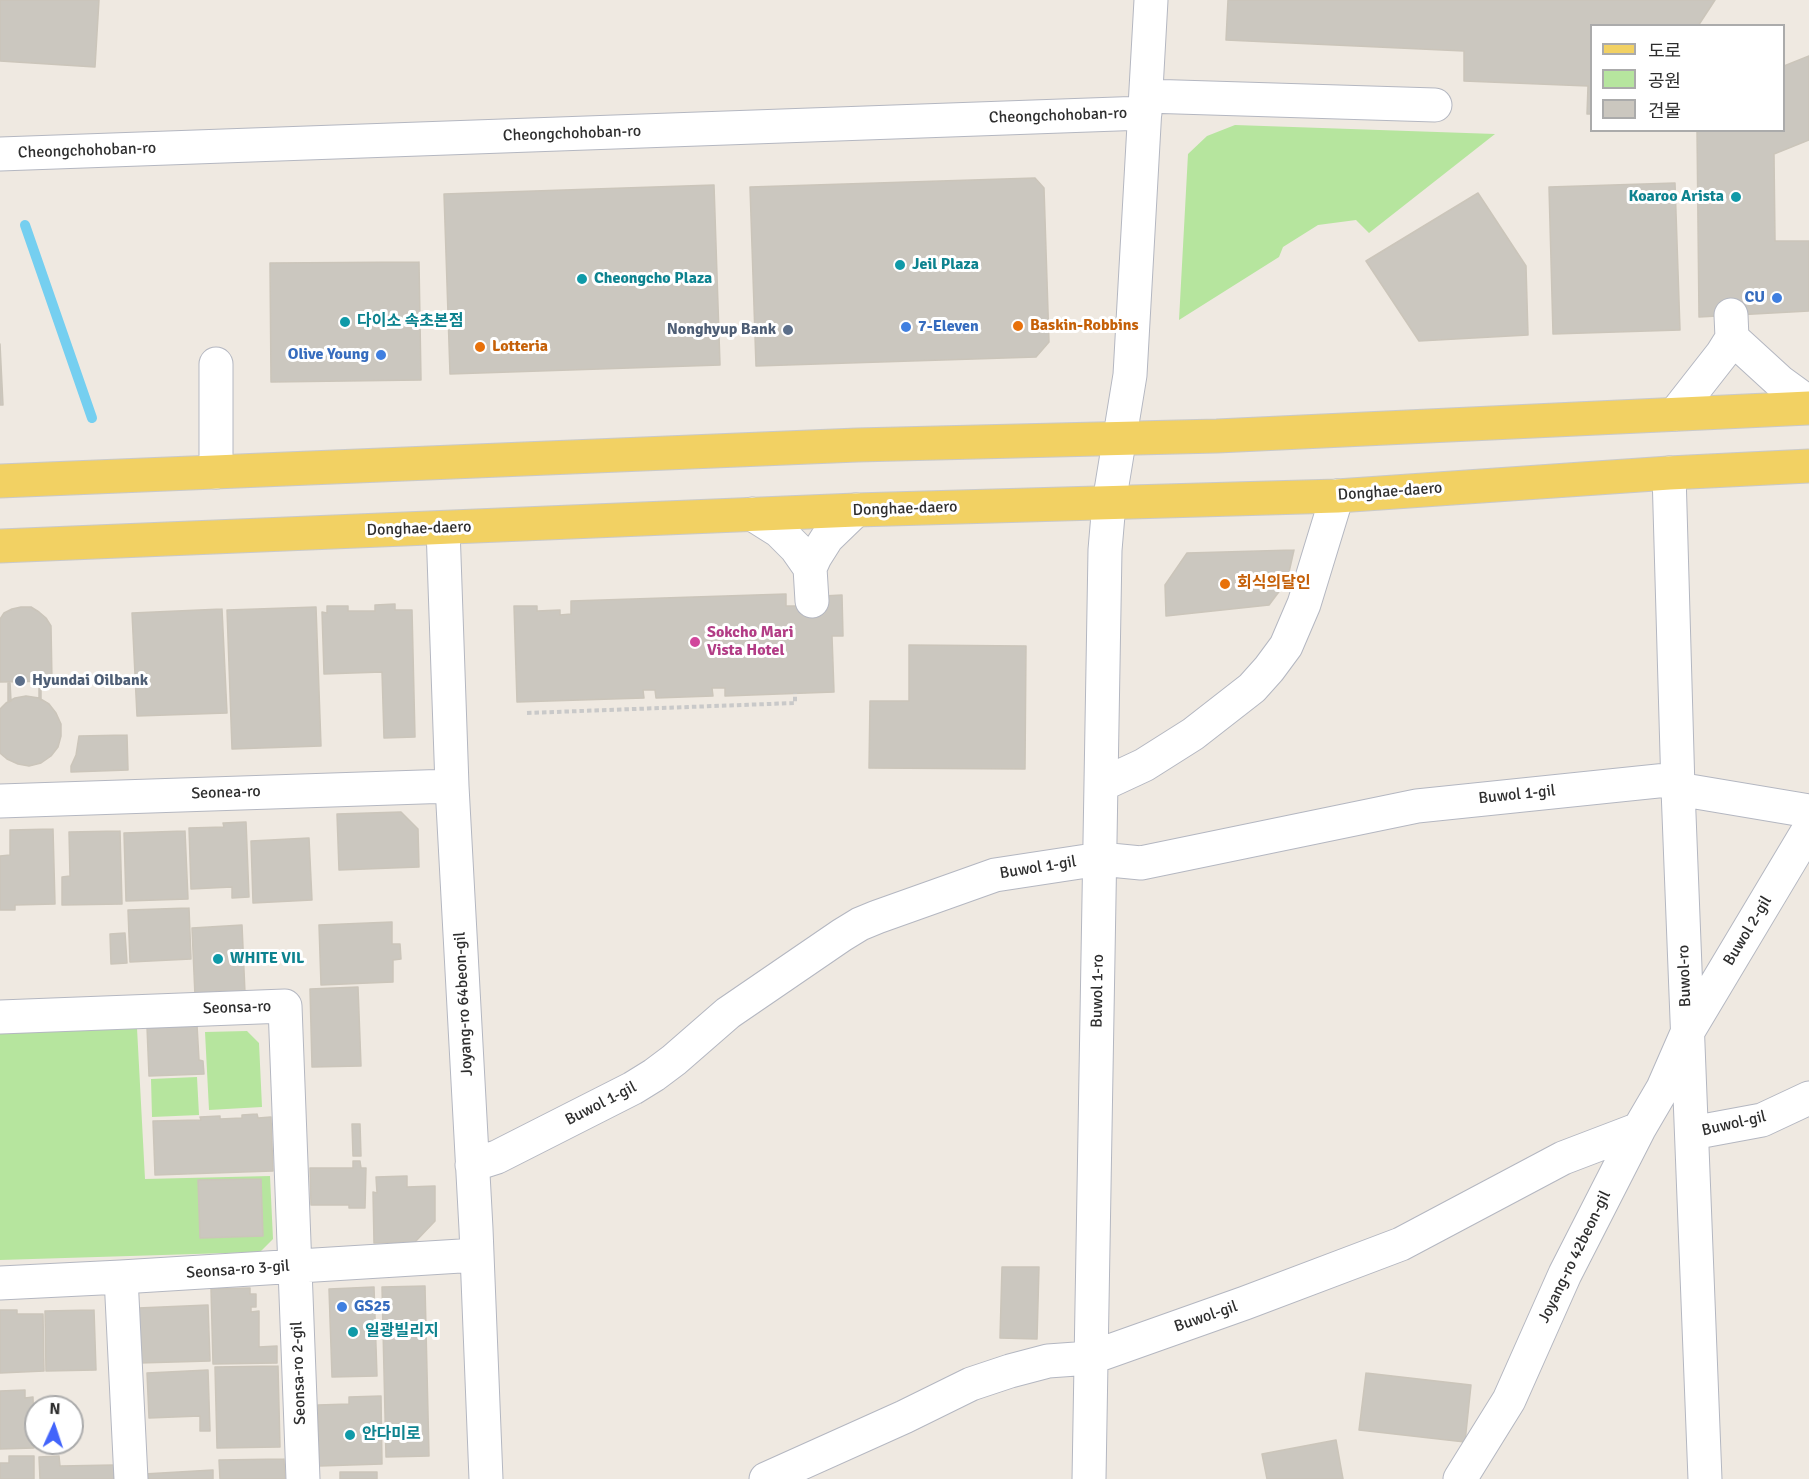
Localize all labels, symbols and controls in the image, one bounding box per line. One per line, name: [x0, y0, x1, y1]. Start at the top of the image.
legend: [1590, 24, 1785, 132]
text: 도로: [1648, 40, 1681, 62]
text: 공원: [1648, 70, 1681, 92]
text: 건물: [1648, 100, 1681, 122]
street label: Cheongchohoban-ro: [989, 104, 1127, 128]
street label: Cheongchohoban-ro: [503, 122, 641, 146]
street label: Cheongchohoban-ro: [18, 139, 156, 163]
place label: Koaroo Arista: [1628, 187, 1724, 207]
marker: Koaroo Arista: [1729, 190, 1743, 204]
place label: Jeil Plaza: [912, 255, 979, 275]
marker: Jeil Plaza: [893, 258, 907, 272]
place label: Cheongcho Plaza: [594, 269, 712, 289]
marker: Cheongcho Plaza: [575, 272, 589, 286]
place label: CU: [1744, 288, 1765, 308]
marker: CU: [1770, 291, 1784, 305]
place label: 다이소 속초본점: [357, 312, 464, 332]
marker: 다이소 속초본점: [338, 315, 352, 329]
place label: Baskin-Robbins: [1030, 316, 1139, 336]
place label: 7-Eleven: [918, 317, 979, 337]
marker: Baskin-Robbins: [1011, 319, 1025, 333]
place label: Nonghyup Bank: [667, 320, 776, 340]
marker: 7-Eleven: [899, 320, 913, 334]
marker: Nonghyup Bank: [781, 323, 795, 337]
place label: Lotteria: [492, 337, 548, 357]
marker: Lotteria: [473, 340, 487, 354]
place label: Olive Young: [288, 345, 369, 365]
marker: Olive Young: [374, 348, 388, 362]
street label: Donghae-daero: [1337, 479, 1443, 505]
street label: Donghae-daero: [852, 498, 958, 520]
street label: Donghae-daero: [366, 518, 472, 540]
place label: 회식의달인: [1237, 574, 1311, 594]
marker: 회식의달인: [1218, 577, 1232, 591]
place label: Sokcho Mari Vista Hotel: [707, 623, 793, 661]
marker: Sokcho Mari Vista Hotel: [688, 635, 702, 649]
place label: Hyundai Oilbank: [32, 671, 148, 691]
marker: Hyundai Oilbank: [13, 674, 27, 688]
street label: Buwol 1-gil: [1478, 781, 1556, 809]
street label: Seonea-ro: [191, 782, 261, 804]
street label: Buwol 1-gil: [998, 852, 1078, 884]
street label: Buwol 2-gil: [1720, 893, 1776, 969]
street label: Joyang-ro 64beon-gil: [451, 931, 477, 1077]
street label: Buwol-ro: [1674, 945, 1696, 1007]
place label: WHITE VIL: [230, 949, 304, 969]
marker: WHITE VIL: [211, 952, 225, 966]
street label: Buwol 1-ro: [1088, 954, 1108, 1028]
street label: Seonsa-ro: [202, 997, 272, 1019]
street label: Buwol 1-gil: [562, 1078, 640, 1130]
street label: Buwol-gil: [1700, 1107, 1768, 1141]
street label: Joyang-ro 42beon-gil: [1535, 1188, 1615, 1326]
street label: Seonsa-ro 3-gil: [186, 1257, 290, 1283]
place label: GS25: [354, 1297, 391, 1317]
street label: Buwol-gil: [1172, 1297, 1240, 1337]
marker: GS25: [335, 1300, 349, 1314]
street label: Seonsa-ro 2-gil: [288, 1321, 310, 1425]
place label: 일광빌리지: [365, 1322, 439, 1342]
marker: 일광빌리지: [346, 1325, 360, 1339]
north arrow: [24, 1395, 84, 1455]
text: N: [49, 1399, 61, 1419]
place label: 안다미로: [362, 1425, 421, 1445]
marker: 안다미로: [343, 1428, 357, 1442]

